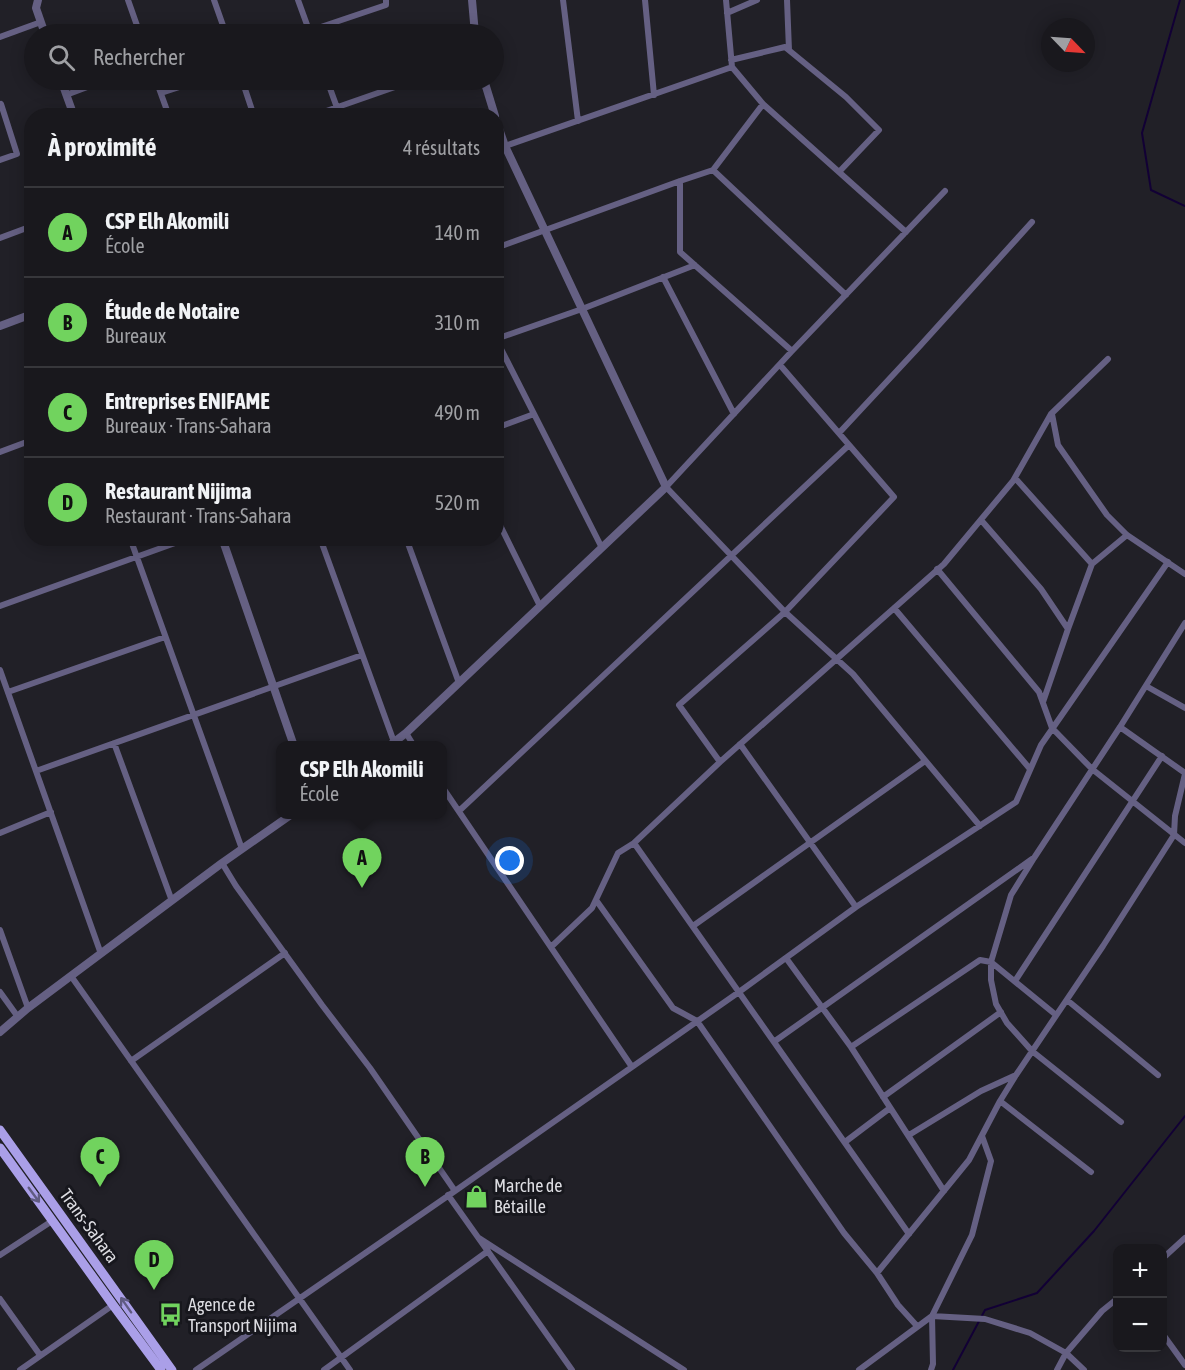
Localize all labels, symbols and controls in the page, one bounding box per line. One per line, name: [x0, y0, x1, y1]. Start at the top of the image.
north arrow: [1041, 18, 1095, 72]
search box: [24, 24, 504, 90]
icon: search: [45, 41, 78, 74]
text: Rechercher: [93, 44, 184, 70]
text: À proximité: [48, 132, 156, 162]
text: 4 résultats: [403, 136, 480, 159]
text: CSP Elh Akomili: [105, 208, 229, 234]
text: A: [63, 221, 72, 244]
text: 140 m: [435, 221, 480, 244]
text: École: [105, 234, 145, 257]
text: Étude de Notaire: [105, 298, 240, 324]
text: B: [63, 311, 72, 334]
text: 310 m: [435, 311, 480, 334]
text: Bureaux: [105, 324, 166, 347]
text: Entreprises ENIFAME: [105, 388, 270, 414]
text: C: [63, 401, 72, 424]
text: 490 m: [435, 401, 480, 424]
text: Bureaux · Trans-Sahara: [105, 414, 272, 437]
text: Restaurant Nijima: [105, 478, 251, 504]
text: D: [62, 491, 73, 514]
text: 520 m: [435, 491, 480, 514]
text: Restaurant · Trans-Sahara: [105, 504, 292, 527]
popup: [276, 741, 447, 819]
text: CSP Elh Akomili: [300, 756, 423, 782]
text: École: [300, 782, 339, 805]
pin: A: [342, 838, 382, 888]
your location: [495, 846, 524, 875]
pin: C: [80, 1138, 120, 1187]
pin: B: [406, 1138, 444, 1187]
place label: Marche de Bétaille: [494, 1175, 562, 1217]
shop icon: Marche de Bétaille: [463, 1183, 489, 1209]
street label: Trans-Sahara: [56, 1185, 123, 1267]
one-way arrow: [28, 1186, 40, 1203]
pin: D: [134, 1240, 174, 1290]
map controls: [1113, 1244, 1167, 1352]
button: +: [1113, 1244, 1167, 1298]
place label: Agence de Transport Nijima: [188, 1294, 297, 1336]
one-way arrow: [120, 1298, 132, 1314]
button: −: [1113, 1298, 1167, 1352]
bus stop icon: Agence de Transport Nijima: [157, 1302, 183, 1328]

